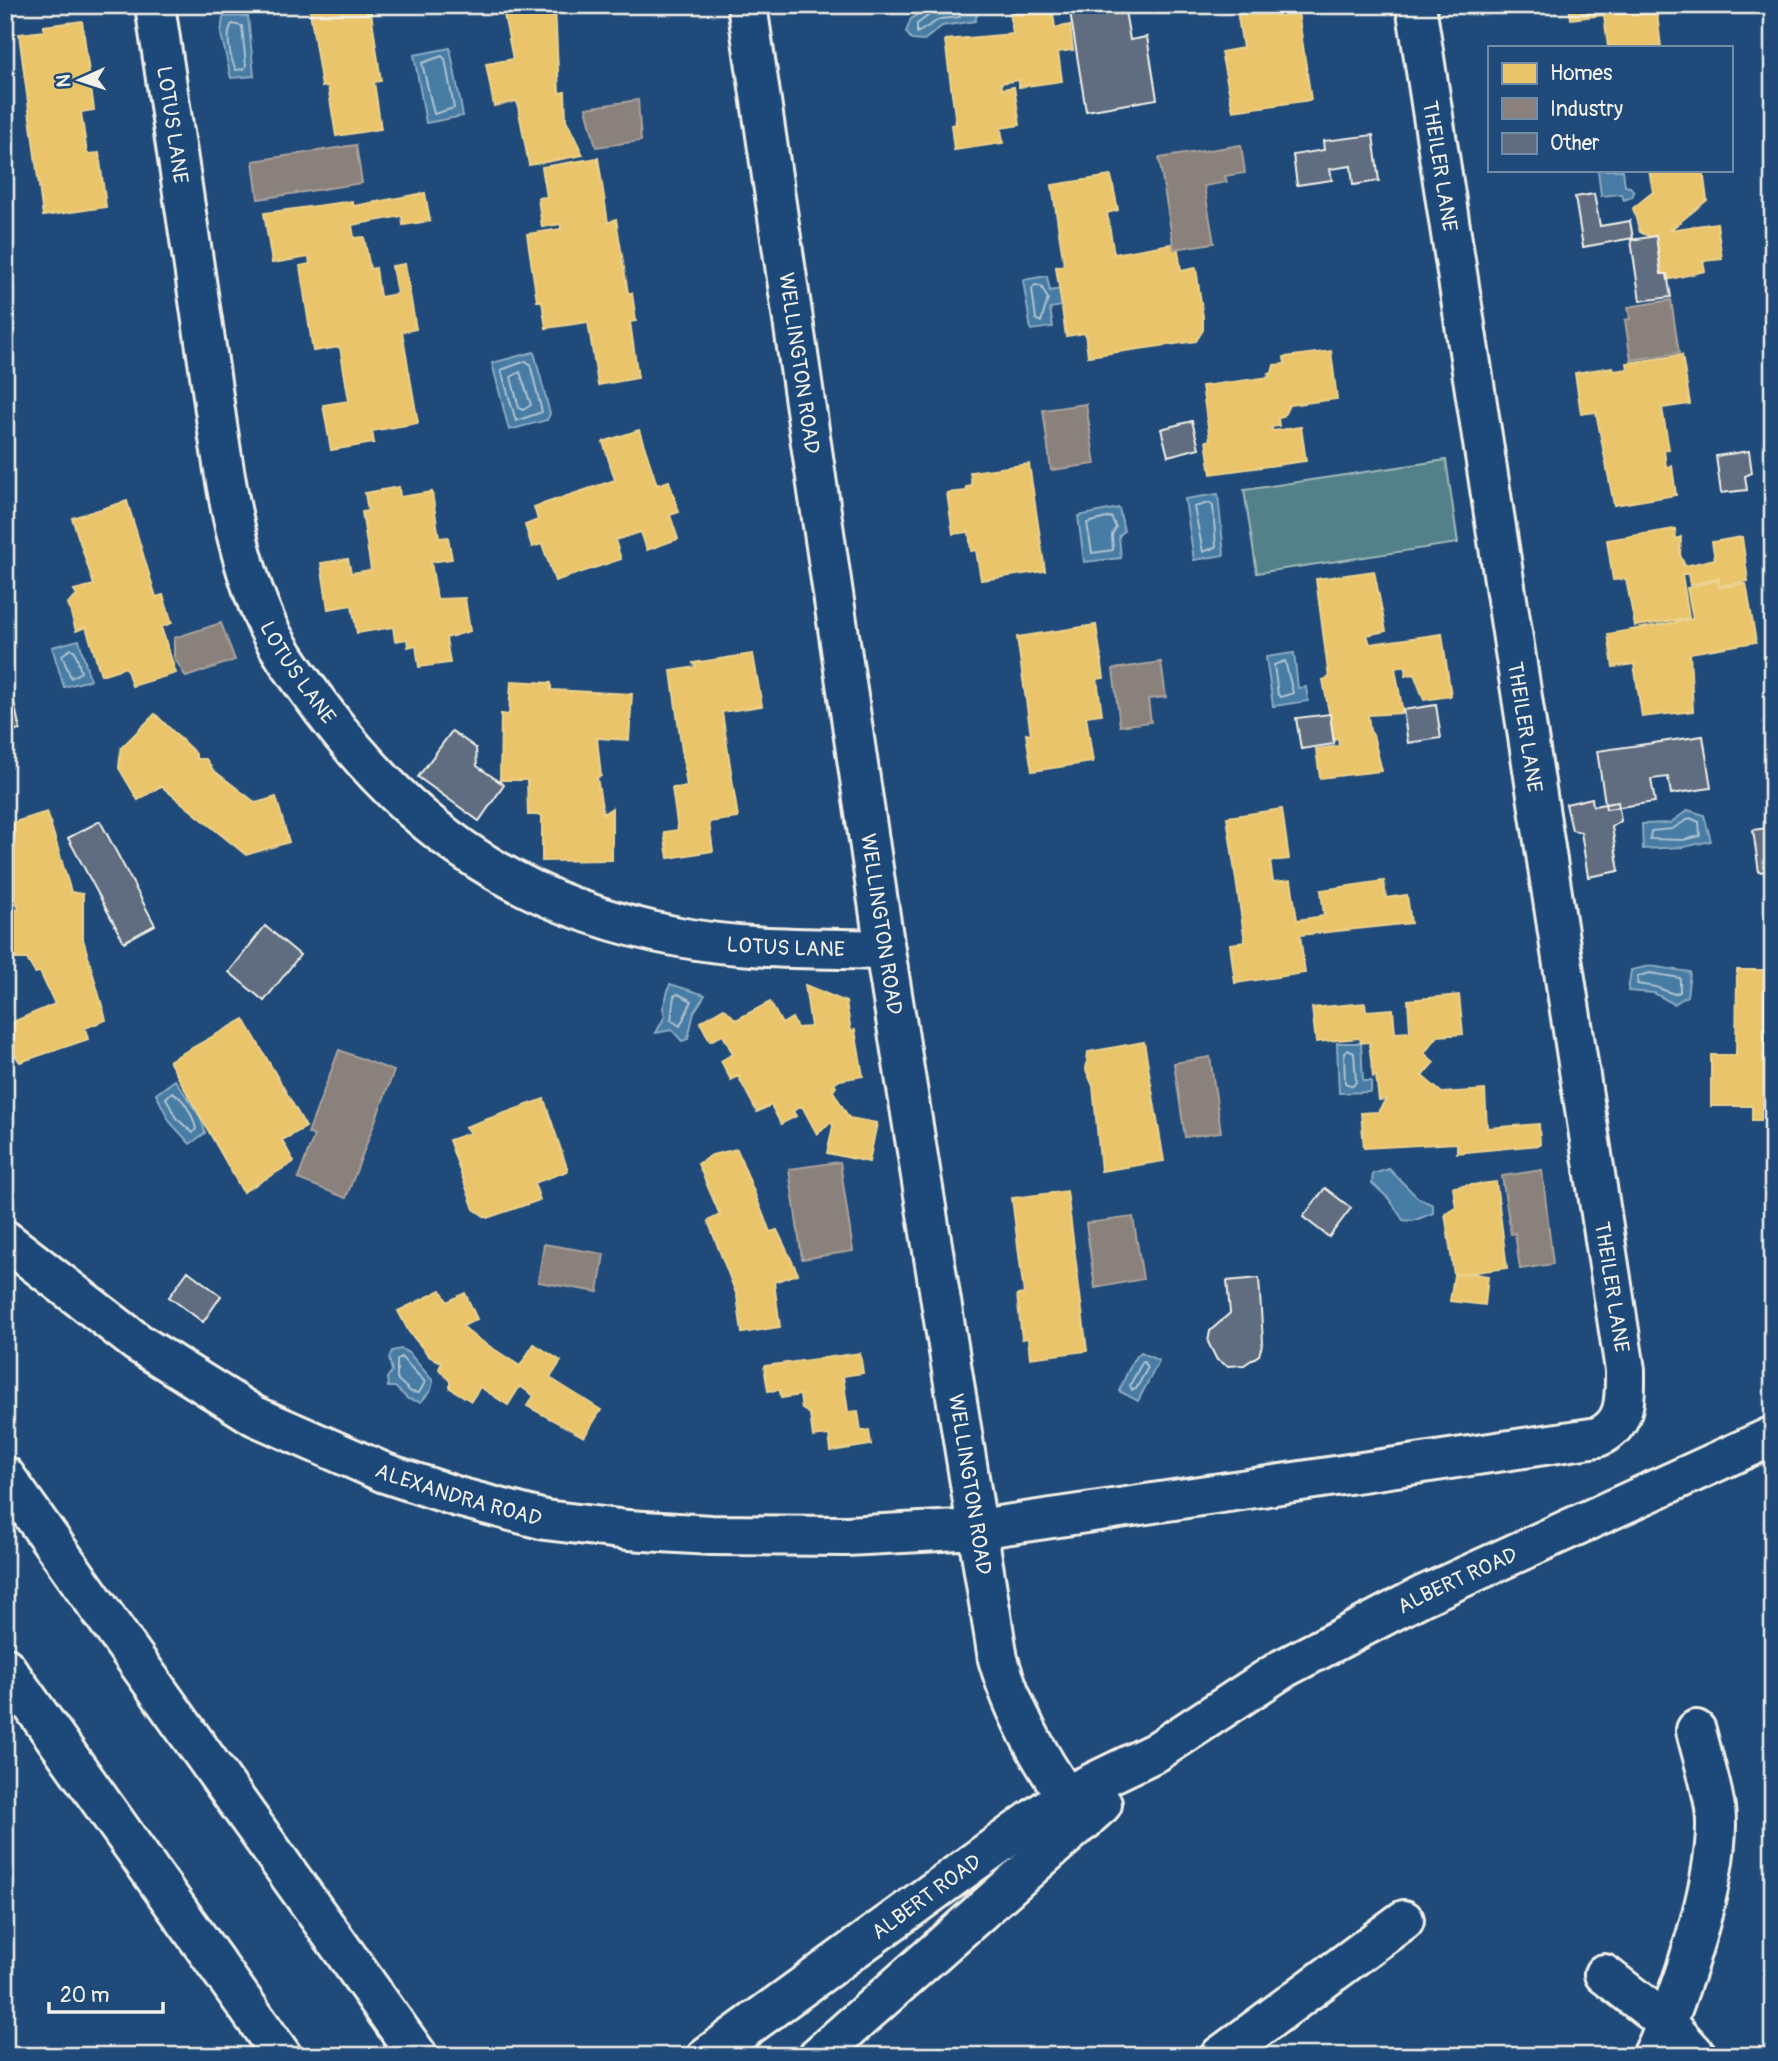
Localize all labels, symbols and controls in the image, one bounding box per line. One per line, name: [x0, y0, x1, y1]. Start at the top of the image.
north arrow: [46, 46, 116, 116]
legend: [1488, 46, 1732, 172]
text: Homes: [1550, 60, 1613, 87]
street label: LOTUS LANE: [150, 64, 194, 185]
text: N: [52, 74, 76, 88]
text: Industry: [1550, 96, 1623, 123]
street label: THEILER LANE: [1416, 99, 1463, 233]
text: Other: [1550, 130, 1600, 157]
street label: WELLINGTON ROAD: [772, 271, 825, 456]
street label: LOTUS LANE: [253, 617, 342, 730]
street label: THEILER LANE: [1501, 660, 1548, 794]
street label: WELLINGTON ROAD: [854, 832, 908, 1017]
street label: LOTUS LANE: [725, 931, 845, 963]
street label: THEILER LANE: [1588, 1220, 1635, 1354]
street label: WELLINGTON ROAD: [942, 1392, 997, 1577]
street label: ALEXANDRA ROAD: [371, 1457, 545, 1533]
street label: ALBERT ROAD: [1393, 1541, 1522, 1620]
street label: ALBERT ROAD: [866, 1848, 987, 1946]
scale bar: [49, 1970, 163, 2014]
text: 20 m: [60, 1982, 109, 2009]

